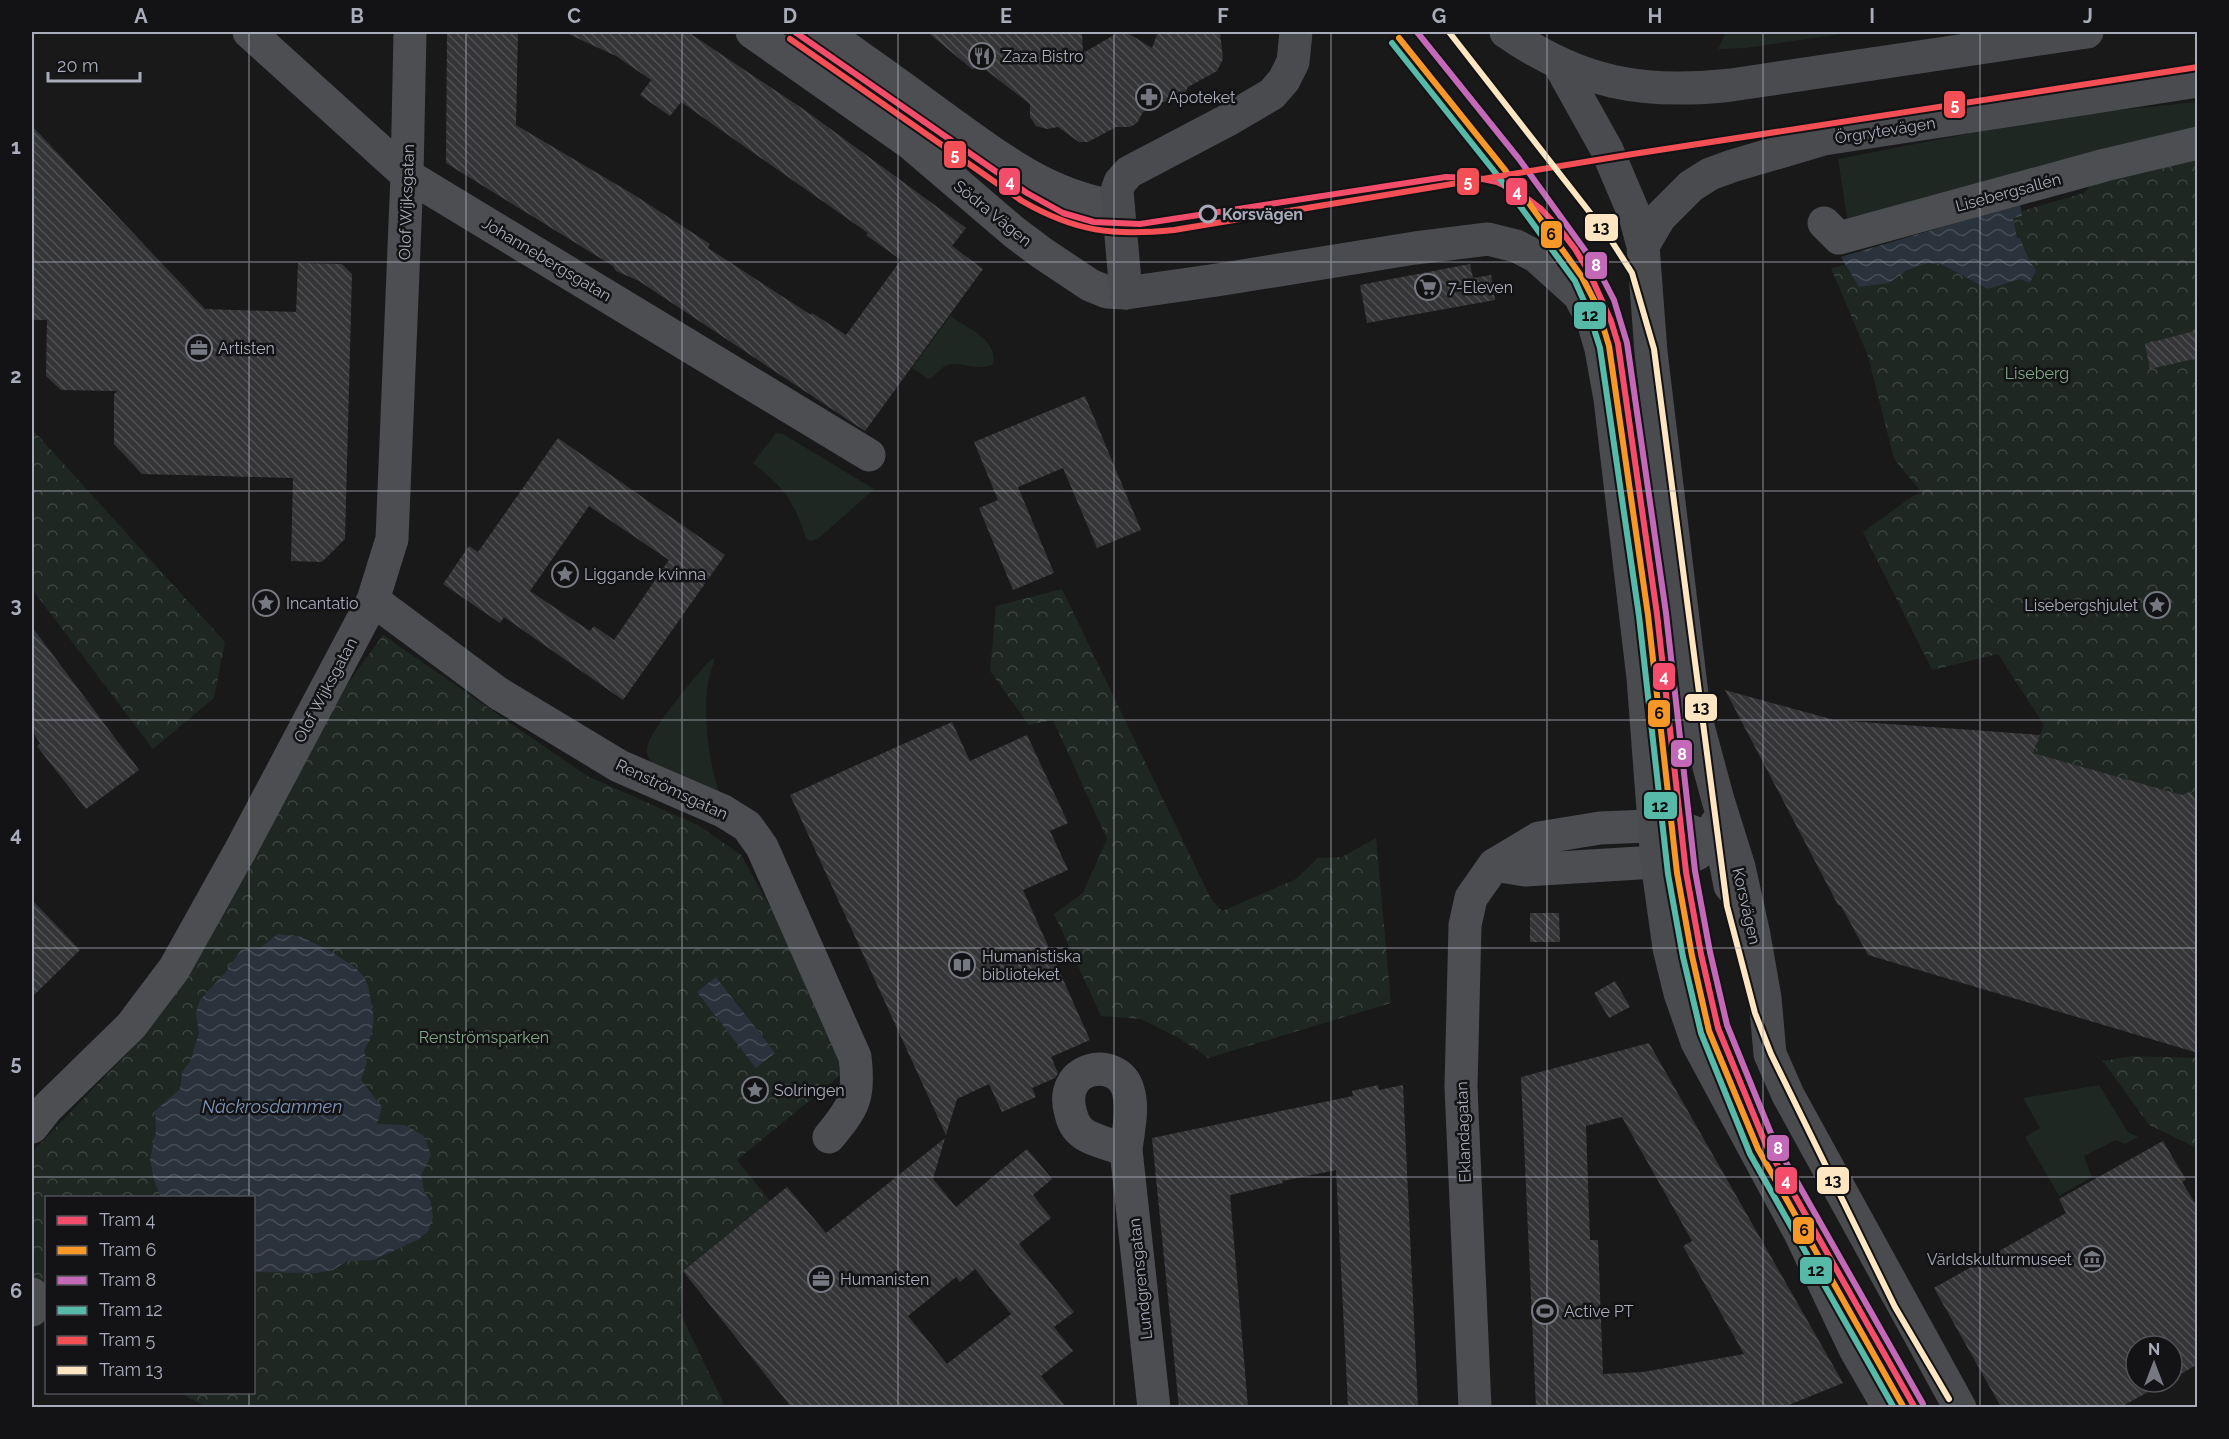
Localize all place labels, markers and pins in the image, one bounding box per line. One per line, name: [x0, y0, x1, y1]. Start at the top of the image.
restaurant icon: Zaza Bistro: [967, 41, 997, 71]
place label: Zaza Bistro: [1002, 47, 1084, 66]
pharmacy icon: Apoteket: [1134, 82, 1164, 112]
place label: Apoteket: [1168, 88, 1236, 107]
marker: Korsvägen: [1199, 205, 1217, 223]
place label: Korsvägen: [1222, 205, 1303, 224]
supermarket icon: 7-Eleven: [1413, 272, 1443, 302]
place label: 7-Eleven: [1448, 278, 1513, 297]
office icon: Artisten: [184, 333, 214, 363]
place label: Artisten: [218, 339, 275, 358]
place icon: Liggande kvinna: [550, 559, 580, 589]
place label: Liggande kvinna: [584, 565, 706, 584]
place icon: Incantatio: [251, 588, 281, 618]
place icon: Lisebergshjulet: [2142, 590, 2172, 620]
place label: Incantatio: [286, 594, 358, 613]
place label: Lisebergshjulet: [2024, 596, 2139, 615]
place label: Humanistiska biblioteket: [982, 947, 1081, 984]
library icon: Humanistiska biblioteket: [947, 950, 977, 980]
place icon: Solringen: [740, 1075, 770, 1105]
place label: Solringen: [774, 1081, 845, 1100]
museum icon: Världskulturmuseet: [2077, 1244, 2107, 1274]
place label: Världskulturmuseet: [1927, 1250, 2073, 1269]
office icon: Humanisten: [806, 1264, 836, 1294]
place label: Humanisten: [840, 1270, 929, 1289]
sports icon: Active PT: [1530, 1296, 1560, 1326]
place label: Active PT: [1564, 1302, 1634, 1321]

